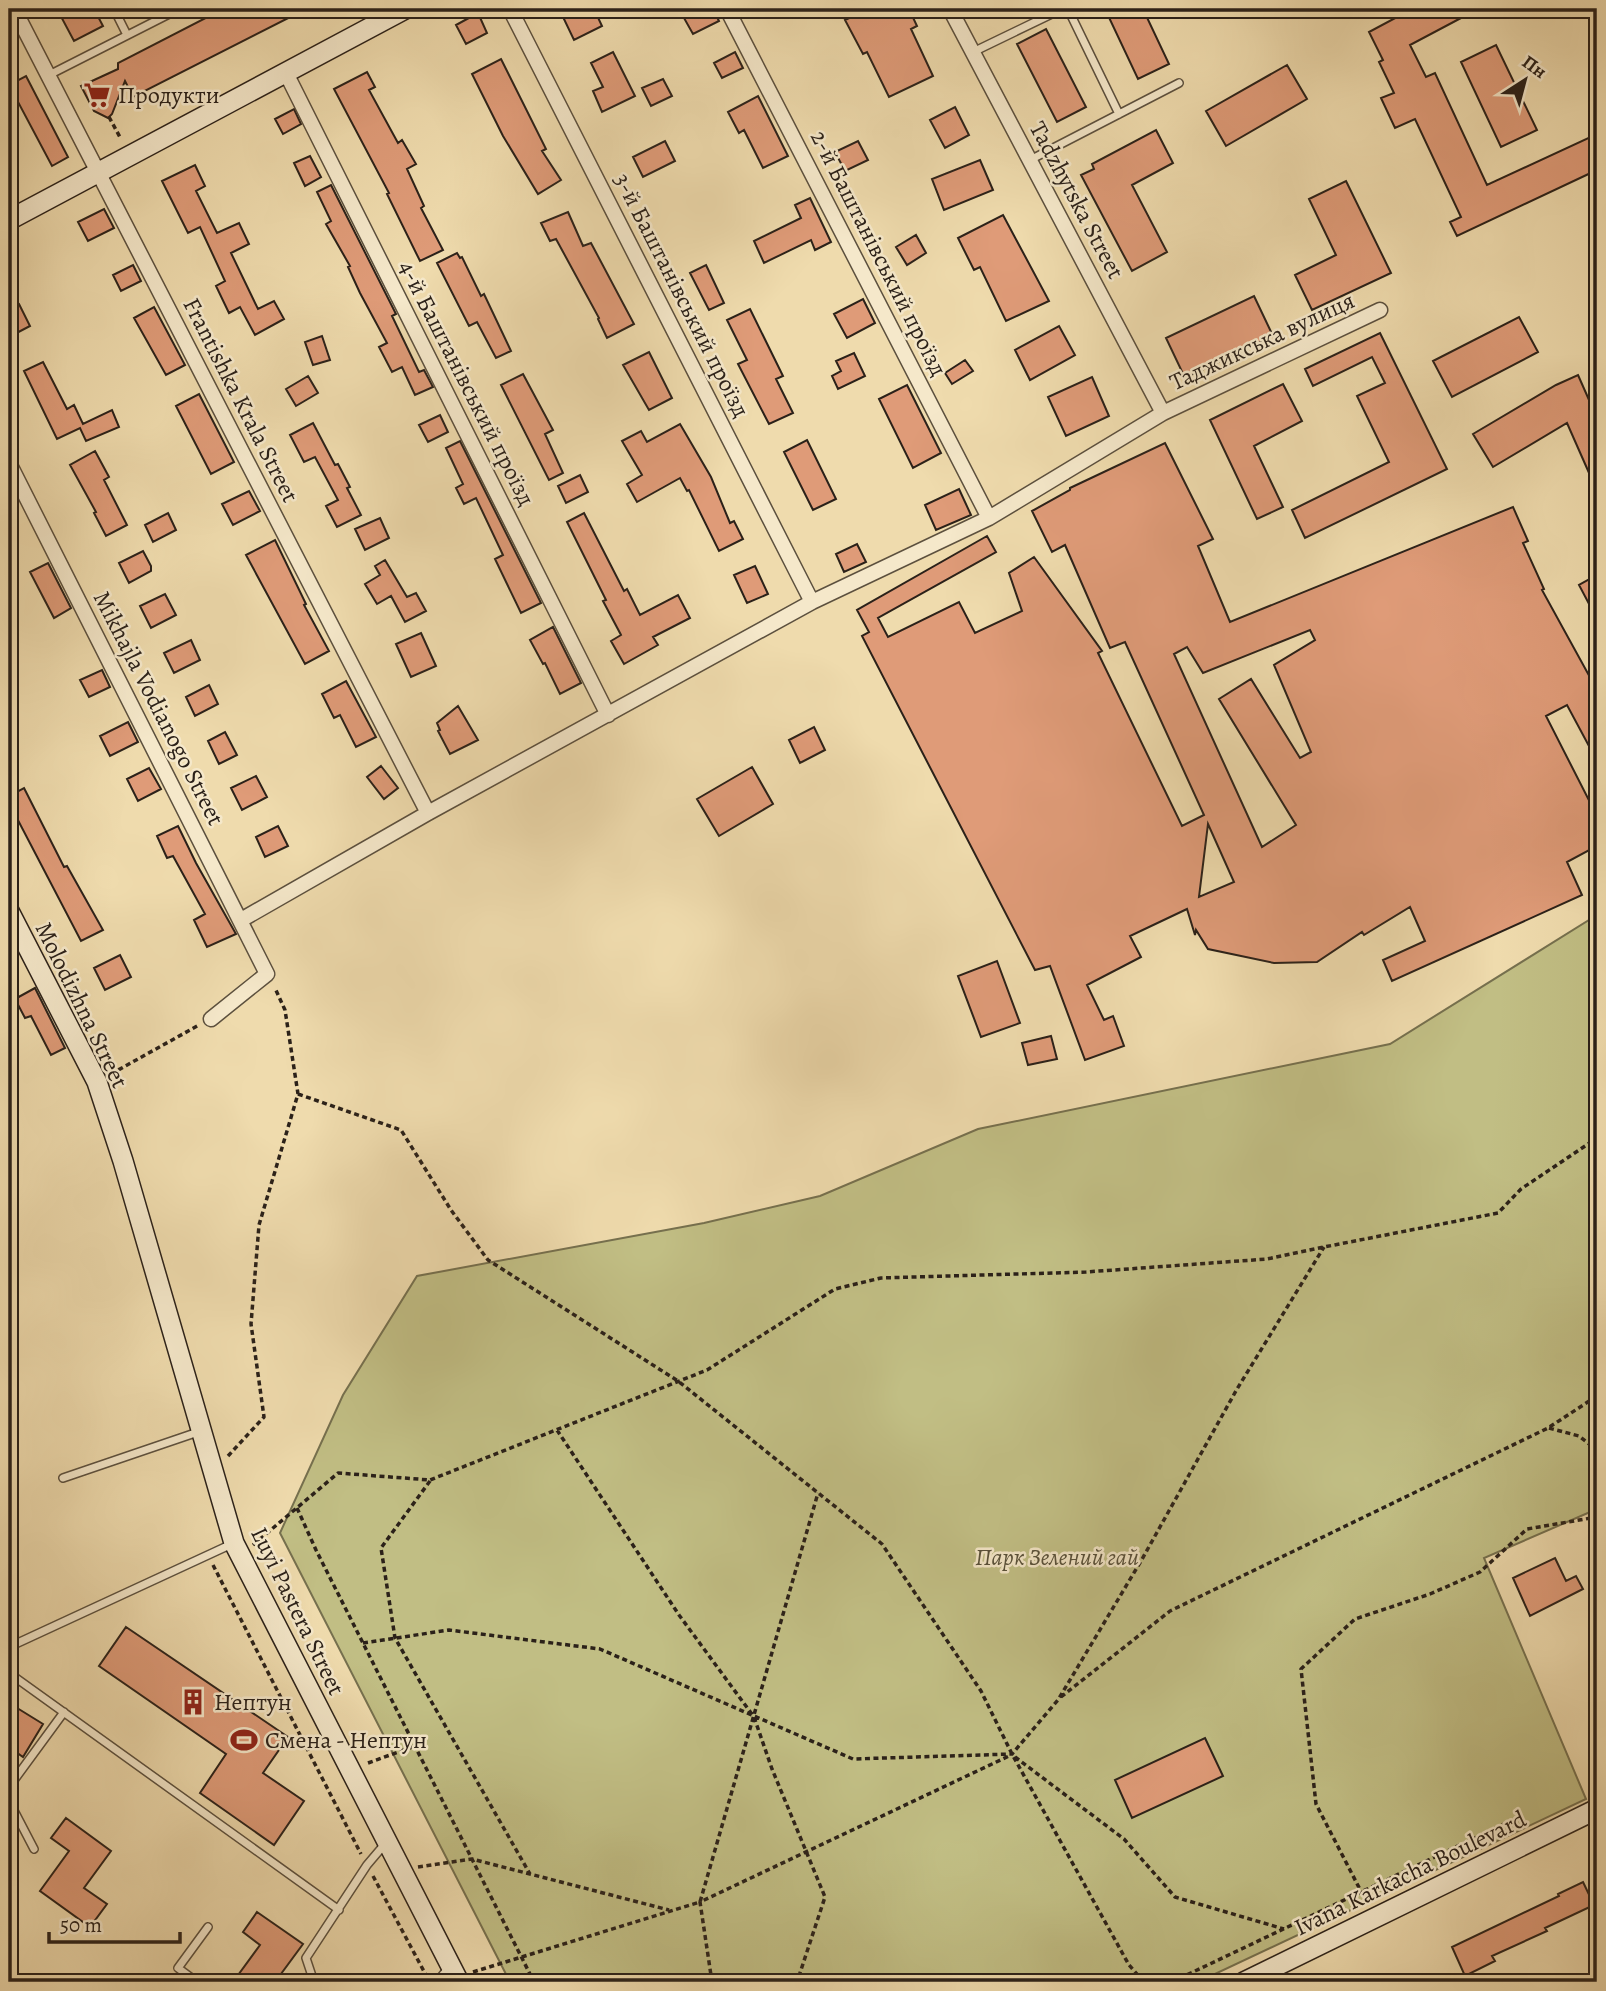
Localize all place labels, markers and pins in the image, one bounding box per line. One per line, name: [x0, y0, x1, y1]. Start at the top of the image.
place label: Продукти: [118, 79, 220, 111]
supermarket icon: Продукти: [82, 80, 112, 110]
place label: Нептун: [214, 1686, 292, 1718]
building icon: Нептун: [178, 1687, 208, 1717]
place label: Смена - Нептун: [265, 1724, 427, 1756]
sports icon: Смена - Нептун: [229, 1725, 259, 1755]

